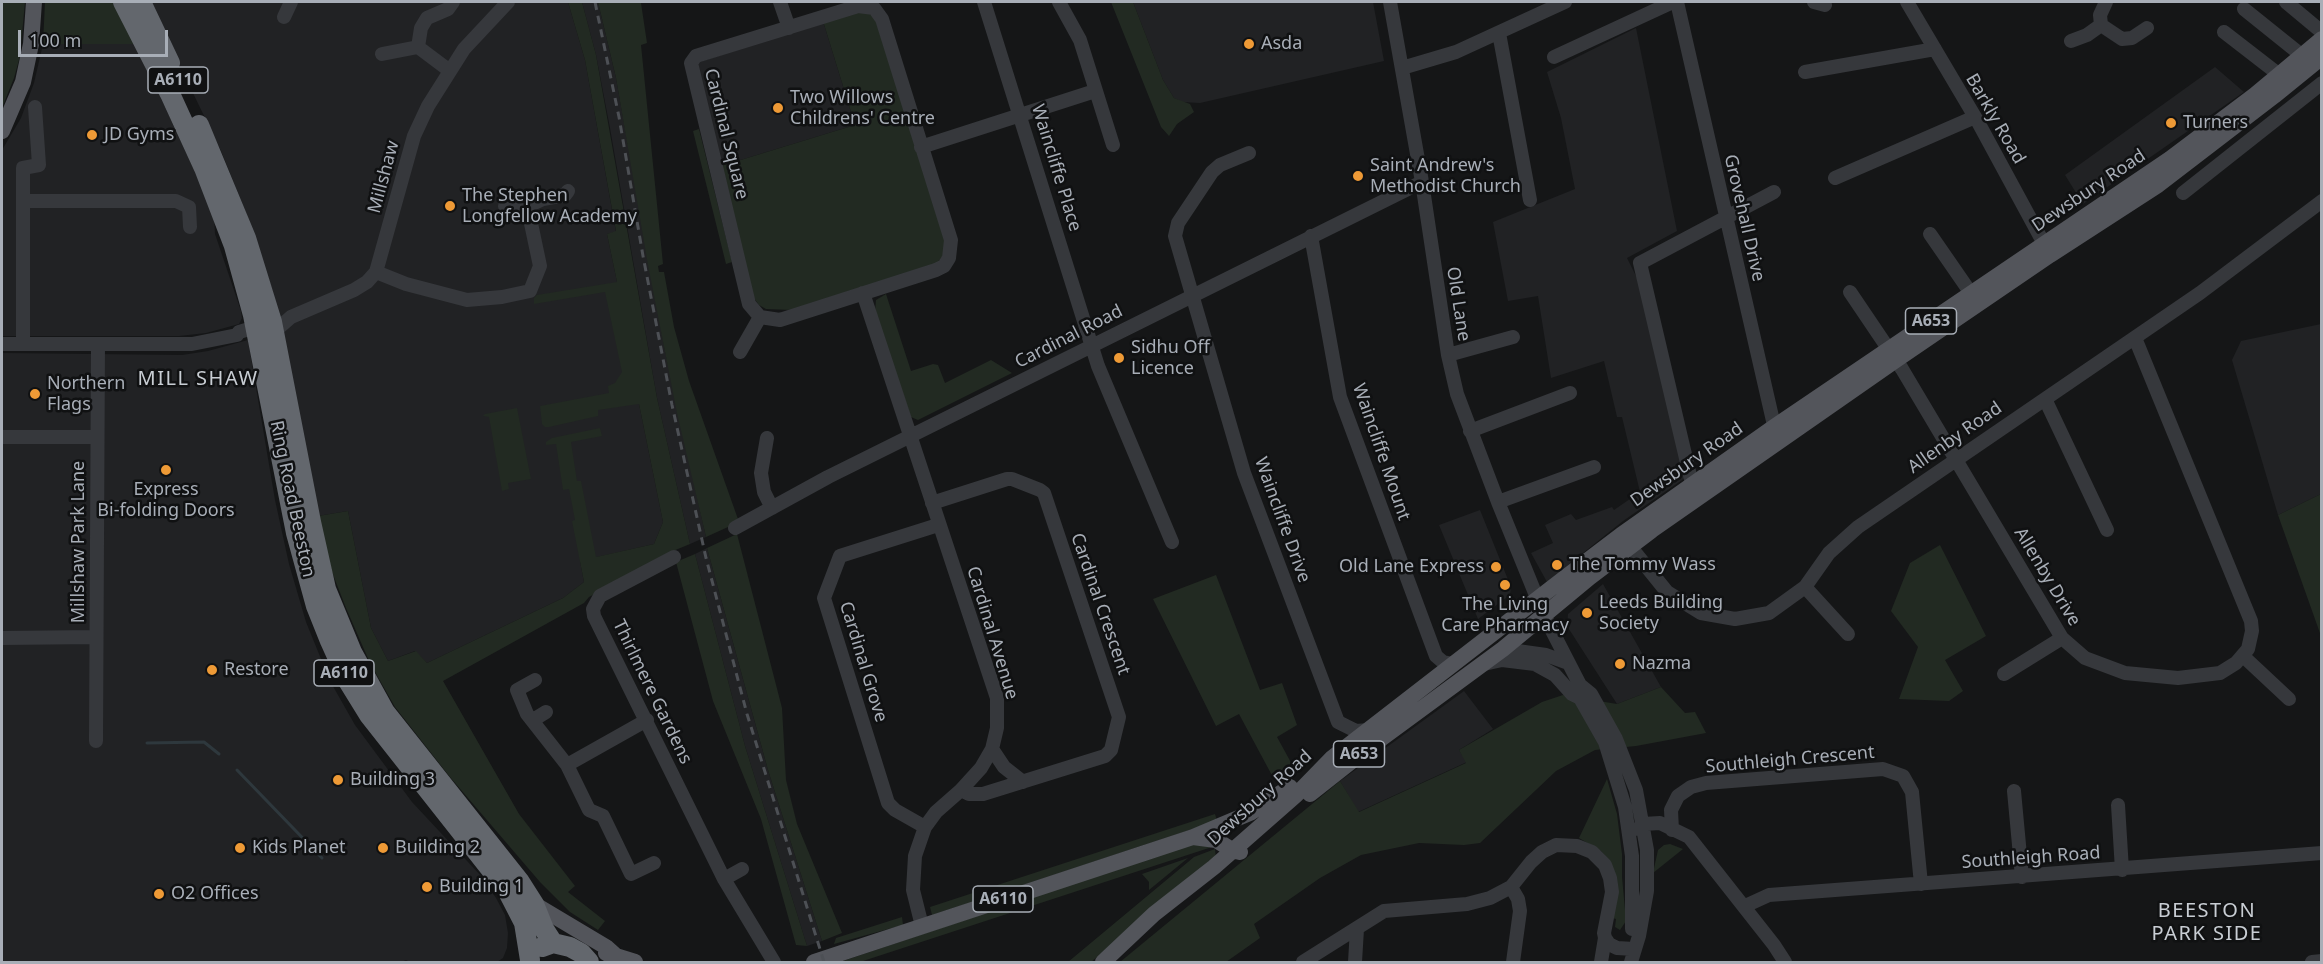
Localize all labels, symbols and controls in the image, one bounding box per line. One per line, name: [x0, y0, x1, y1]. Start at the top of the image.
scale bar: [21, 18, 171, 56]
text: 100 m: [29, 28, 81, 52]
place label: Asda: [1261, 33, 1302, 55]
marker: Asda: [1242, 37, 1256, 51]
street label: Cardinal Square: [699, 66, 753, 202]
road number: A6110: [148, 67, 208, 93]
street label: Barkly Road: [1960, 70, 2030, 168]
place label: Two Willows Childrens' Centre: [790, 87, 935, 130]
marker: Two Willows Childrens' Centre: [771, 101, 785, 115]
street label: Waincliffe Place: [1026, 102, 1086, 234]
place label: Turners: [2183, 112, 2248, 134]
marker: Turners: [2164, 116, 2178, 130]
place label: JD Gyms: [104, 124, 174, 146]
marker: JD Gyms: [85, 128, 99, 142]
street label: Millshaw: [364, 138, 404, 216]
street label: Dewsbury Road: [2028, 145, 2150, 237]
street label: Grovehall Drive: [1719, 152, 1769, 284]
place label: Saint Andrew's Methodist Church: [1370, 155, 1521, 198]
marker: Saint Andrew's Methodist Church: [1351, 169, 1365, 183]
place label: The Stephen Longfellow Academy: [462, 185, 637, 228]
marker: The Stephen Longfellow Academy: [443, 199, 457, 213]
street label: Old Lane: [1441, 265, 1475, 343]
street label: Cardinal Road: [1011, 301, 1127, 373]
road number: A653: [1906, 308, 1956, 334]
place label: Sidhu Off Licence: [1131, 337, 1210, 380]
marker: Sidhu Off Licence: [1112, 351, 1126, 365]
district label: MILL SHAW: [138, 367, 258, 391]
place label: Northern Flags: [47, 373, 125, 416]
street label: Waincliffe Mount: [1347, 381, 1415, 523]
marker: Northern Flags: [28, 387, 42, 401]
street label: Allenby Road: [1904, 398, 2006, 478]
street label: Dewsbury Road: [1627, 418, 1747, 512]
street label: Ring Road Beeston: [265, 419, 319, 579]
street label: Waincliffe Drive: [1249, 454, 1315, 586]
street label: Millshaw Park Lane: [68, 461, 90, 623]
marker: Express Bi-folding Doors: [159, 463, 173, 477]
place label: Express Bi-folding Doors: [97, 479, 235, 522]
street label: Allenby Drive: [2009, 524, 2085, 630]
street label: Cardinal Crescent: [1066, 530, 1134, 678]
place label: The Tommy Wass: [1569, 554, 1716, 576]
place label: Old Lane Express: [1339, 556, 1484, 578]
marker: The Tommy Wass: [1550, 558, 1564, 572]
marker: Old Lane Express: [1489, 560, 1503, 574]
street label: Cardinal Avenue: [961, 564, 1023, 702]
marker: The Living Care Pharmacy: [1498, 578, 1512, 592]
place label: Leeds Building Society: [1599, 592, 1723, 634]
place label: The Living Care Pharmacy: [1441, 594, 1569, 636]
street label: Cardinal Grove: [834, 599, 892, 725]
marker: Leeds Building Society: [1580, 606, 1594, 620]
street label: Thirlmere Gardens: [608, 616, 696, 768]
place label: Nazma: [1632, 653, 1691, 675]
marker: Nazma: [1613, 657, 1627, 671]
place label: Restore: [224, 659, 289, 681]
road number: A6110: [314, 660, 374, 686]
marker: Restore: [205, 663, 219, 677]
road number: A653: [1334, 741, 1384, 767]
street label: Southleigh Crescent: [1705, 742, 1875, 778]
street label: Dewsbury Road: [1204, 746, 1316, 850]
place label: Building 3: [350, 769, 435, 791]
marker: Building 3: [331, 773, 345, 787]
place label: Kids Planet: [252, 837, 346, 859]
place label: Building 2: [395, 837, 480, 859]
marker: Kids Planet: [233, 841, 247, 855]
marker: Building 2: [376, 841, 390, 855]
street label: Southleigh Road: [1961, 842, 2101, 874]
place label: Building 1: [439, 876, 524, 898]
marker: Building 1: [420, 880, 434, 894]
place label: O2 Offices: [171, 883, 259, 905]
road number: A6110: [973, 886, 1033, 912]
marker: O2 Offices: [152, 887, 166, 901]
district label: BEESTON PARK SIDE: [2152, 899, 2262, 946]

